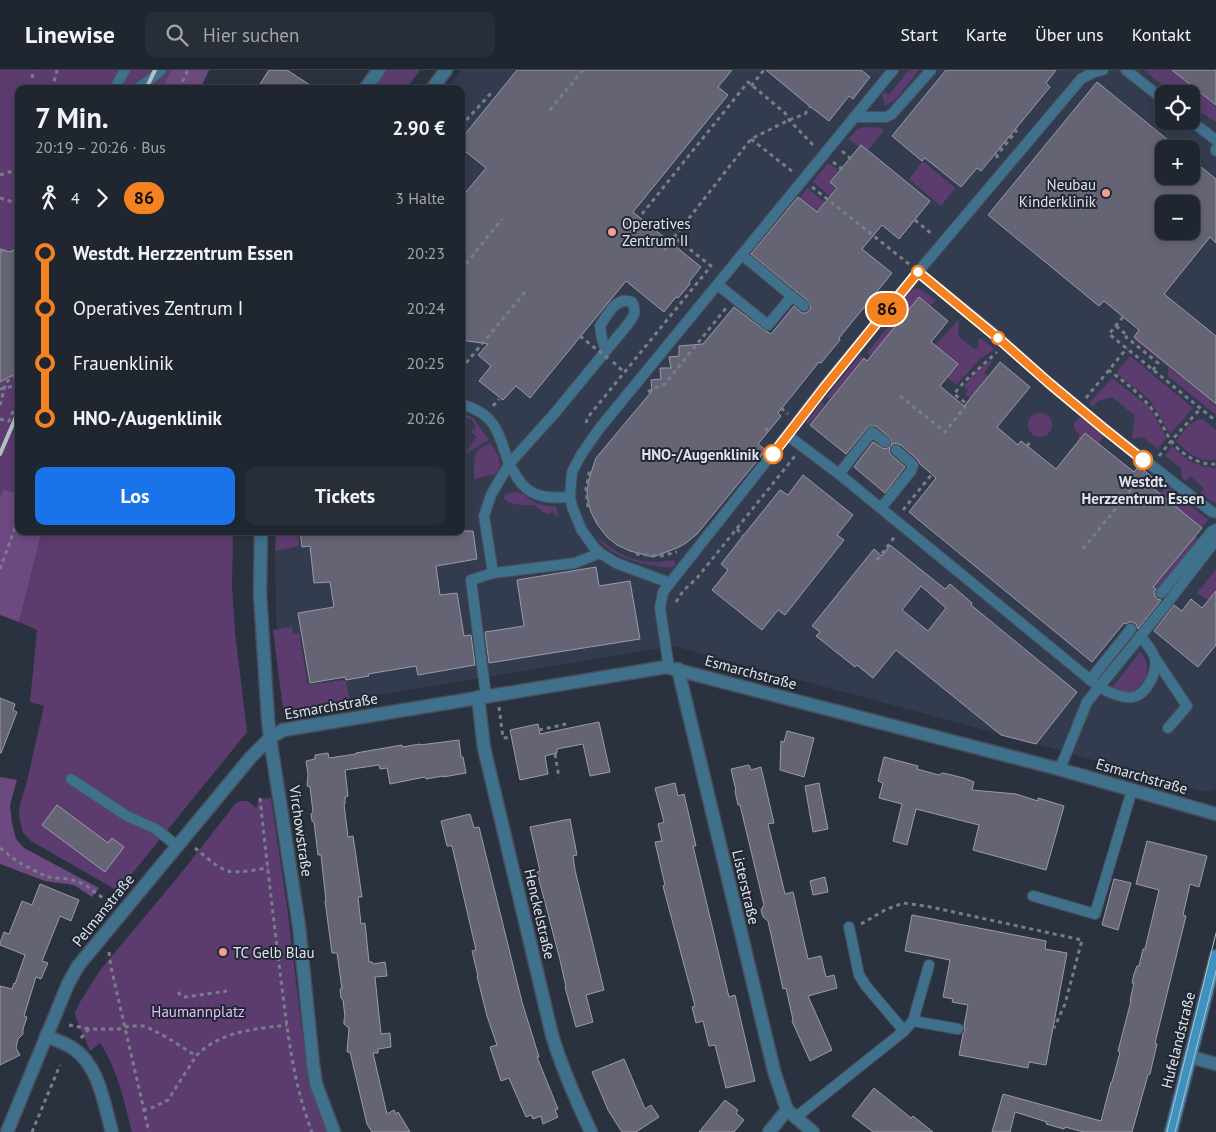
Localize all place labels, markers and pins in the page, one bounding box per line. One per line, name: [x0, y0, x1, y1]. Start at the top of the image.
place label: Neubau Kinderklinik: [1019, 175, 1097, 211]
marker: Neubau Kinderklinik: [1100, 187, 1112, 199]
place label: Operatives Zentrum II: [622, 214, 691, 250]
marker: Operatives Zentrum II: [606, 226, 618, 238]
unlabelled marker: [911, 265, 925, 279]
unlabelled marker: [991, 331, 1005, 345]
marker: HNO-/Augenklinik: [763, 444, 783, 464]
place label: HNO-/Augenklinik: [641, 445, 760, 464]
marker: Westdt. Herzzentrum Essen: [1133, 450, 1153, 470]
place label: Westdt. Herzzentrum Essen: [1082, 472, 1204, 508]
place label: TC Gelb Blau: [233, 943, 315, 962]
marker: TC Gelb Blau: [217, 946, 229, 958]

